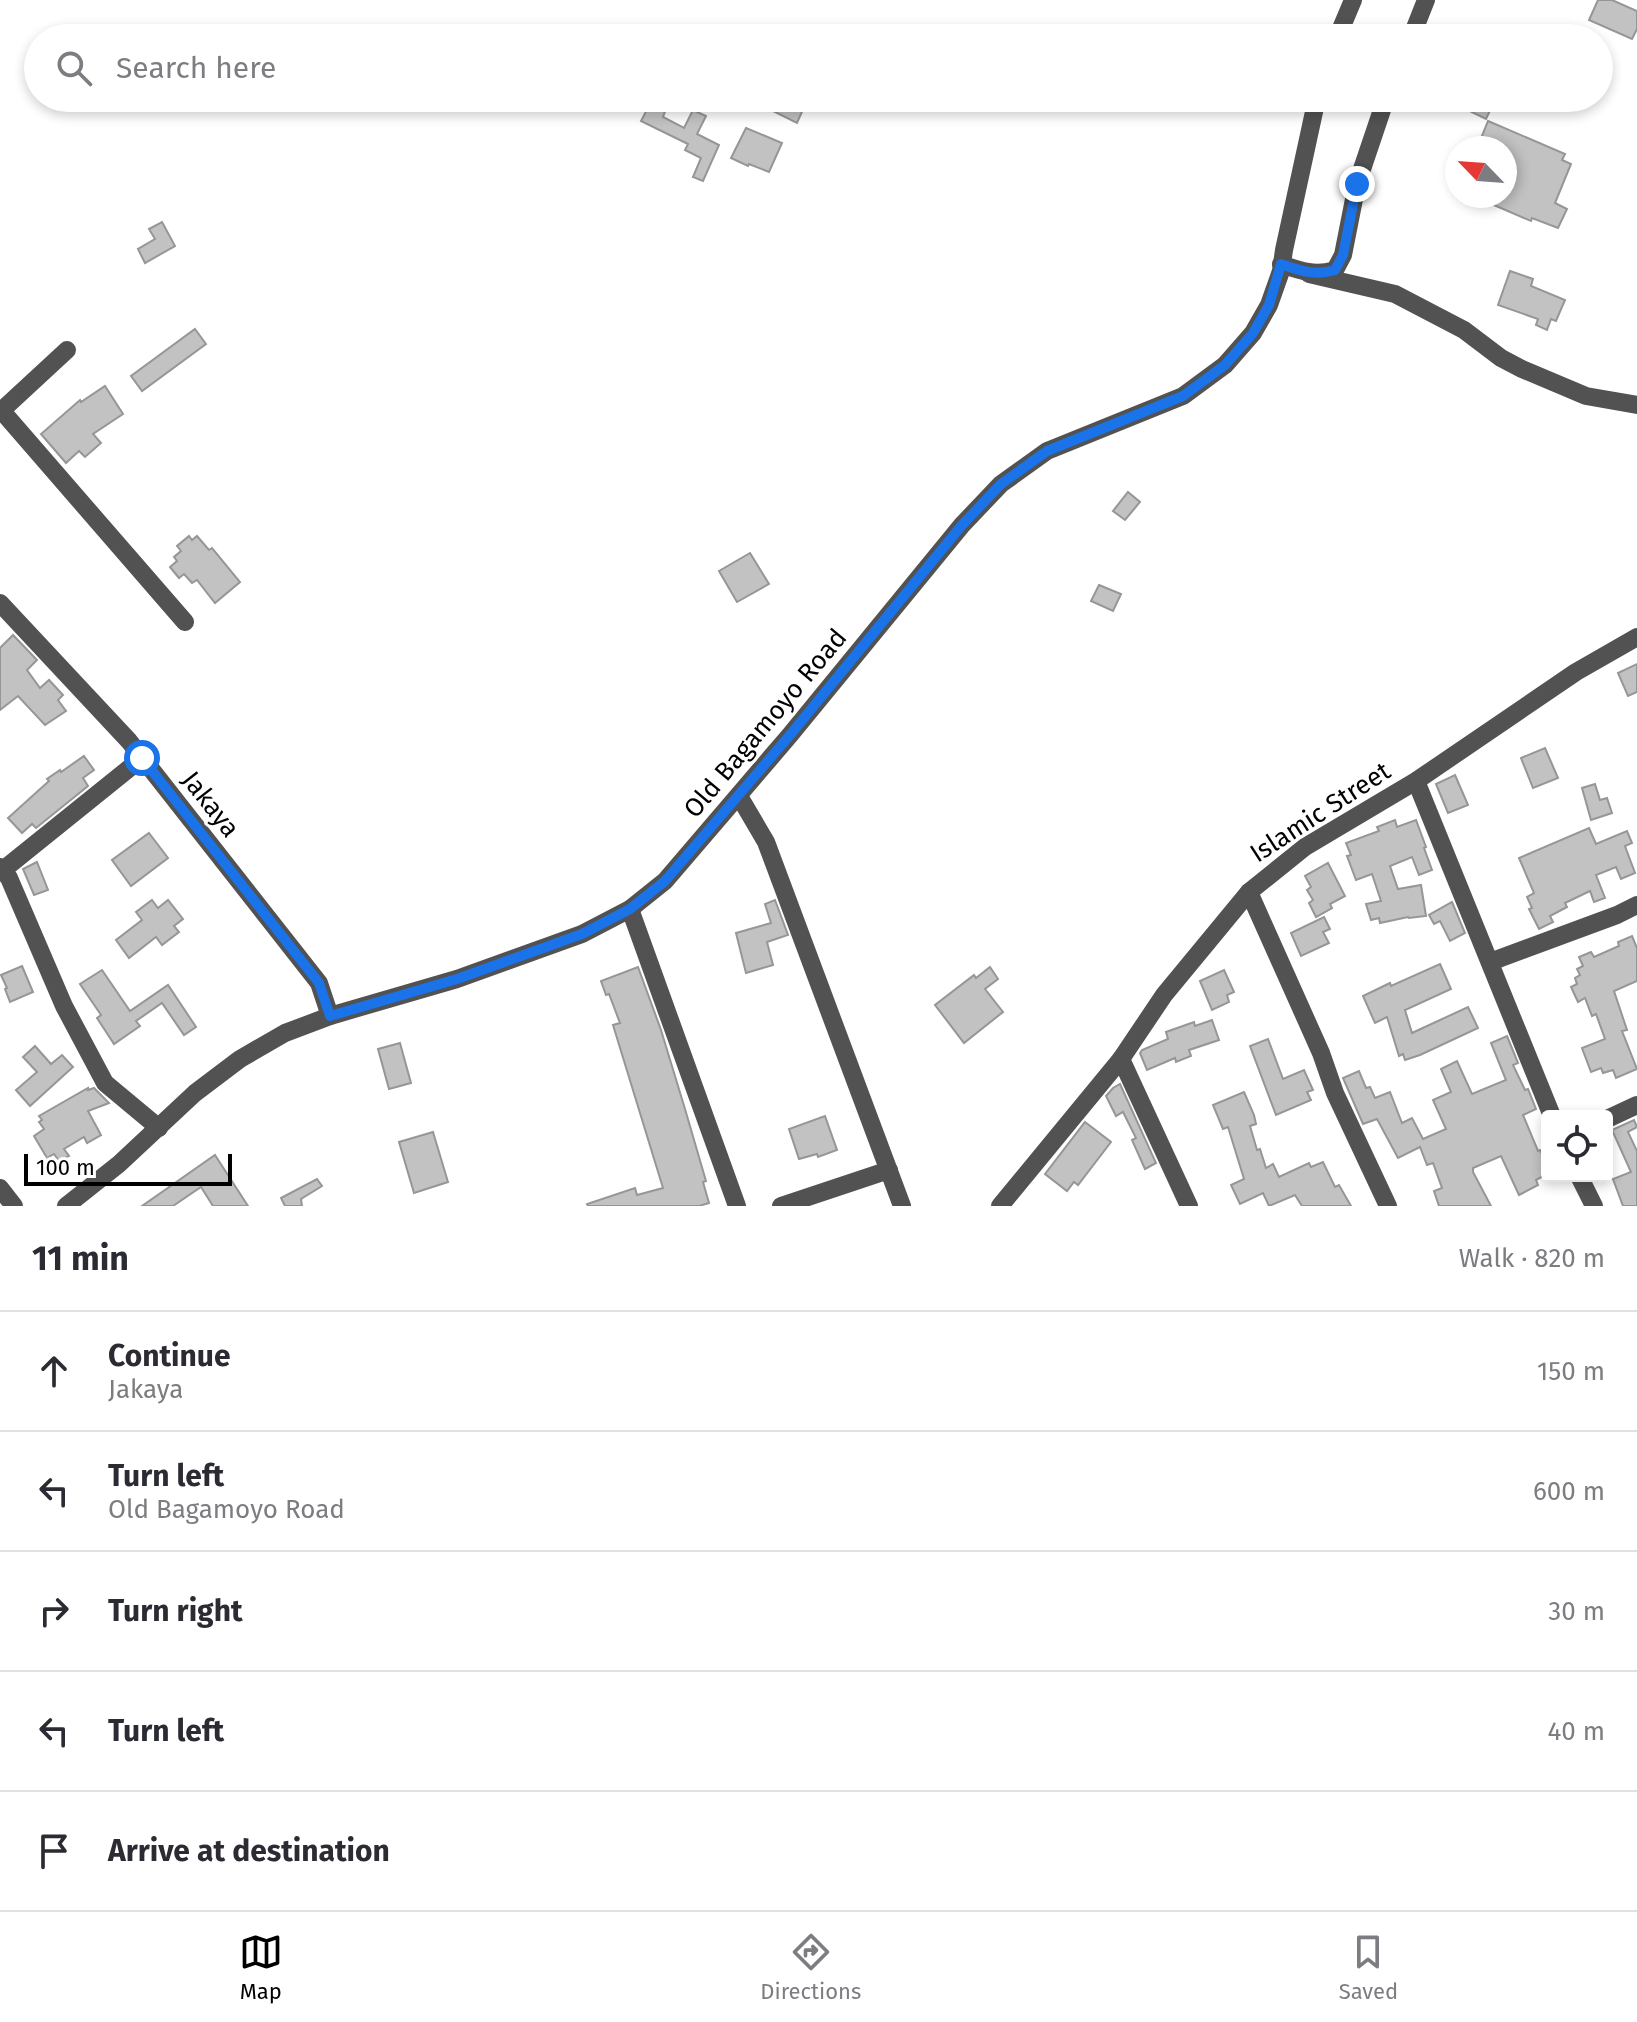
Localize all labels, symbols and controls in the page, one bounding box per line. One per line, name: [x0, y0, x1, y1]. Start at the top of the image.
search box: [24, 24, 1613, 112]
icon: search: [52, 46, 96, 90]
text: Search here: [116, 50, 276, 86]
north arrow: [1445, 136, 1517, 208]
route end: [1339, 166, 1375, 202]
street label: Old Bagamoyo Road: [677, 623, 853, 824]
route start: [124, 740, 160, 776]
street label: Islamic Street: [1244, 755, 1397, 869]
street label: Jakaya: [175, 765, 246, 844]
map controls: [1541, 1110, 1613, 1182]
button: locate: [1541, 1110, 1613, 1182]
scale bar: [24, 1150, 232, 1186]
text: 100 m: [36, 1154, 95, 1181]
text: 11 min: [32, 1238, 129, 1279]
text: Walk · 820 m: [1459, 1243, 1605, 1274]
text: Continue: [108, 1338, 231, 1374]
icon: ahead: [32, 1349, 76, 1393]
text: 150 m: [1537, 1356, 1605, 1387]
text: Jakaya: [108, 1374, 183, 1405]
text: Turn left: [108, 1458, 224, 1494]
icon: left: [32, 1469, 76, 1513]
text: 600 m: [1533, 1476, 1605, 1507]
text: Old Bagamoyo Road: [108, 1494, 345, 1525]
icon: right: [32, 1589, 76, 1633]
text: Turn right: [108, 1593, 243, 1629]
text: 30 m: [1548, 1596, 1605, 1627]
icon: left: [32, 1709, 76, 1753]
text: Turn left: [108, 1713, 224, 1749]
text: 40 m: [1547, 1716, 1605, 1747]
icon: arrive: [32, 1829, 76, 1873]
text: Arrive at destination: [108, 1833, 390, 1869]
tab: Map: [239, 1930, 283, 2005]
tab: Directions: [760, 1930, 861, 2005]
tab: Saved: [1339, 1930, 1398, 2005]

